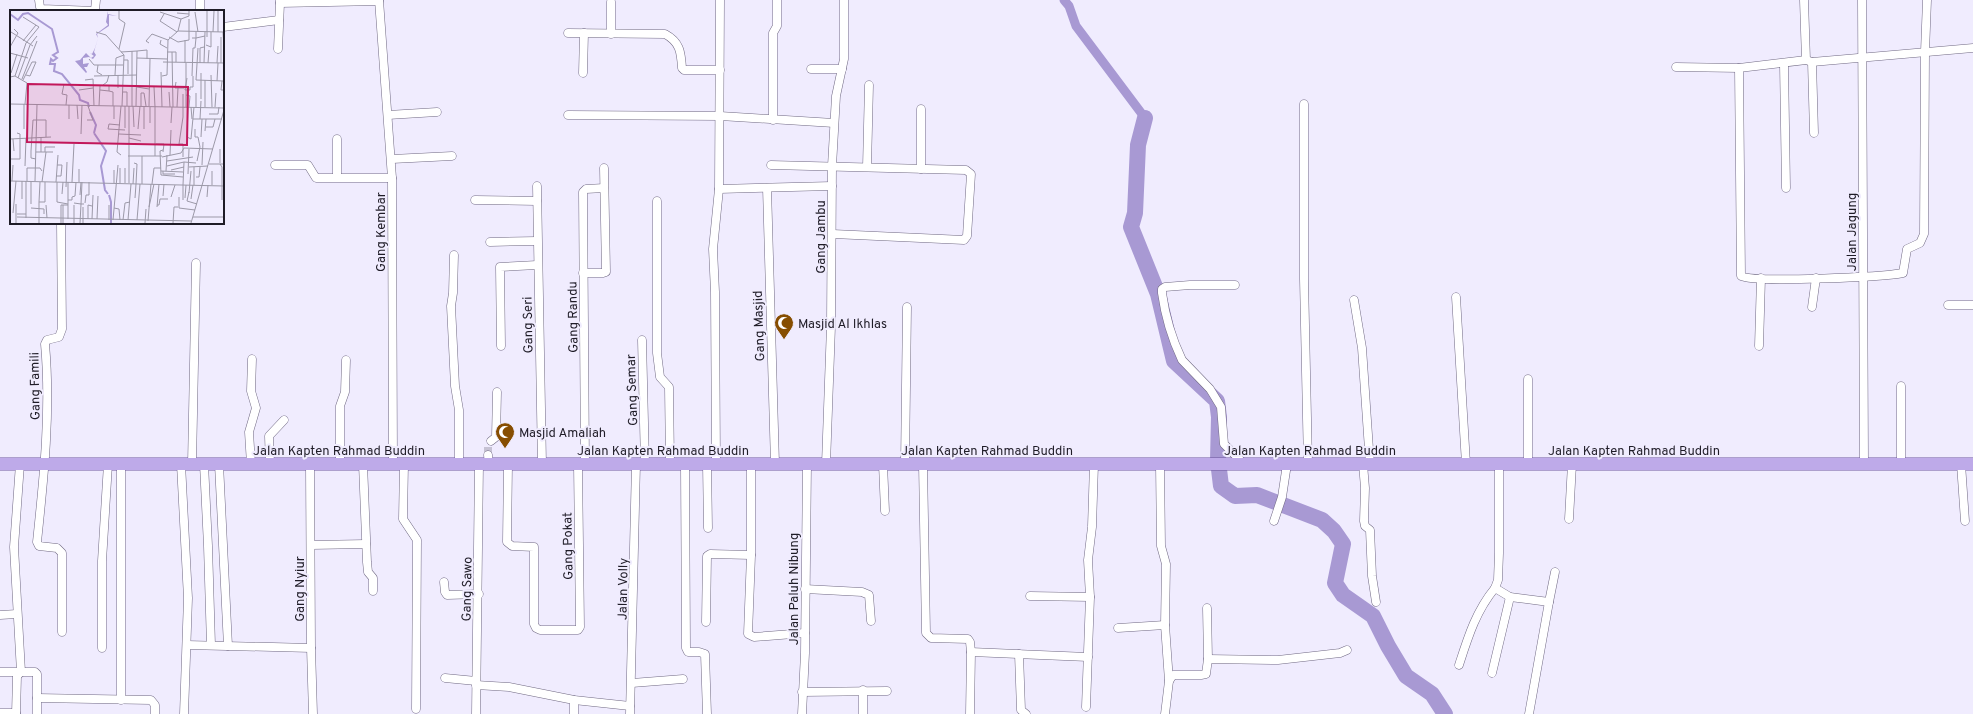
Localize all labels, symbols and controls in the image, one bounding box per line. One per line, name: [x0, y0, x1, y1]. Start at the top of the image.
inset map: [10, 10, 224, 224]
street label: Gang Kembar: [374, 192, 390, 272]
street label: Jalan Jagung: [1845, 193, 1861, 271]
street label: Gang Jambu: [814, 200, 830, 274]
street label: Gang Randu: [565, 281, 583, 353]
street label: Gang Masjid: [751, 290, 769, 362]
street label: Gang Seri: [521, 296, 537, 354]
mosque icon: Masjid Al Ikhlas: [773, 312, 795, 340]
place label: Masjid Al Ikhlas: [798, 317, 887, 333]
street label: Gang Famili: [27, 352, 45, 420]
street label: Gang Semar: [624, 354, 642, 426]
mosque icon: Masjid Amaliah: [494, 421, 516, 449]
place label: Masjid Amaliah: [519, 426, 606, 442]
street label: Jalan Kapten Rahmad Buddin: [253, 444, 425, 460]
street label: Jalan Kapten Rahmad Buddin: [577, 444, 749, 460]
street label: Jalan Kapten Rahmad Buddin: [901, 444, 1073, 460]
street label: Jalan Kapten Rahmad Buddin: [1224, 444, 1396, 460]
street label: Jalan Kapten Rahmad Buddin: [1548, 444, 1720, 460]
street label: Gang Pokat: [560, 512, 578, 580]
street label: Jalan Paluh Nibung: [787, 533, 803, 645]
street label: Gang Nyiur: [293, 556, 309, 622]
street label: Gang Sawo: [459, 557, 477, 622]
street label: Jalan Volly: [615, 558, 633, 620]

